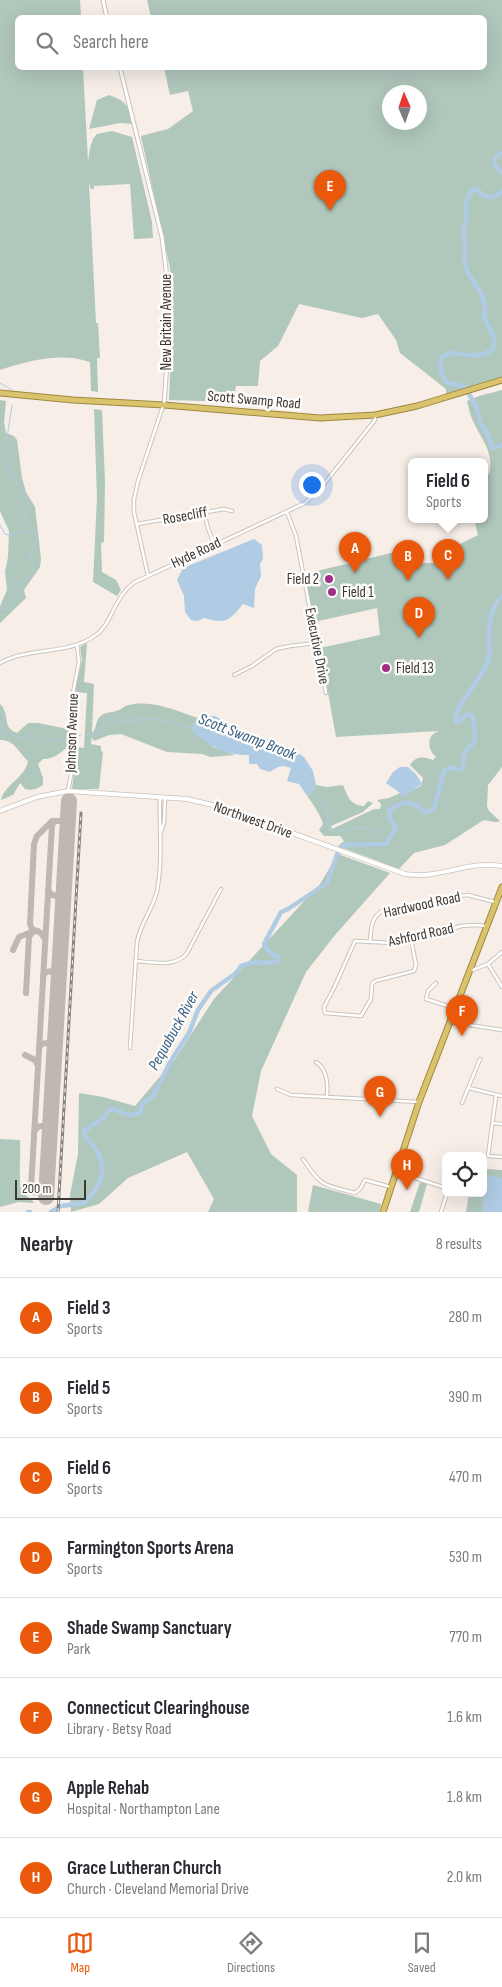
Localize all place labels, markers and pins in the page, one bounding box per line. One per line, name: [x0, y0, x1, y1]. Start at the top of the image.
pin: E: [314, 170, 346, 211]
pin: A: [339, 532, 371, 573]
pin: C: [432, 539, 464, 580]
pin: B: [392, 540, 424, 581]
place label: Field 2: [287, 570, 319, 589]
marker: Field 2: [323, 573, 335, 585]
place label: Field 1: [342, 583, 374, 602]
marker: Field 1: [326, 586, 338, 598]
pin: D: [403, 597, 435, 638]
place label: Field 13: [396, 659, 434, 678]
marker: Field 13: [380, 662, 392, 674]
pin: F: [446, 995, 478, 1036]
pin: G: [364, 1076, 396, 1117]
pin: H: [391, 1149, 423, 1190]

